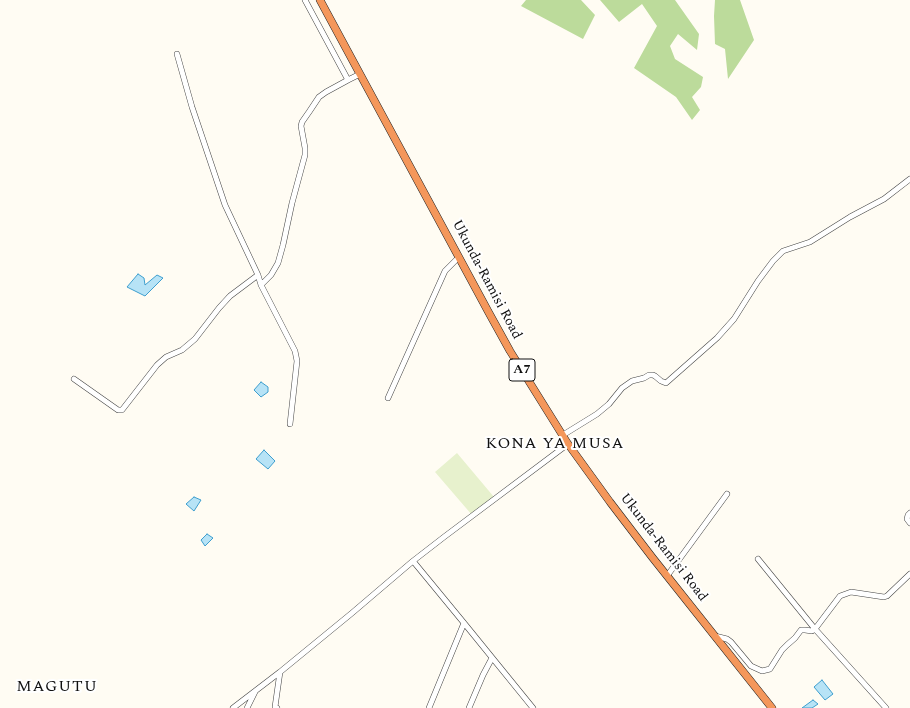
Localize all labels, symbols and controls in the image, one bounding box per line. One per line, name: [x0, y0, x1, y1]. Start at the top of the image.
street label: Ukunda-Ramisi Road: [447, 218, 525, 342]
road number: A7: [509, 359, 535, 381]
district label: KONA YA MUSA: [486, 435, 624, 455]
street label: Ukunda-Ramisi Road: [616, 491, 710, 605]
district label: MAGUTU: [16, 678, 98, 698]

